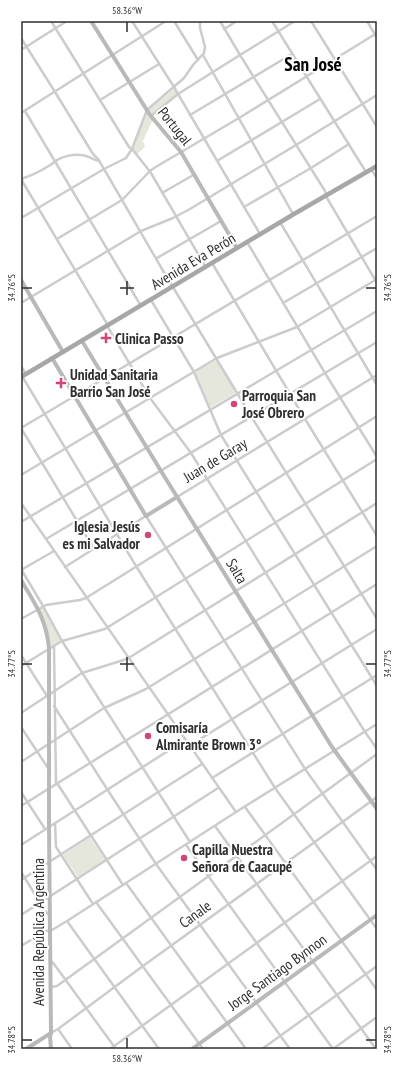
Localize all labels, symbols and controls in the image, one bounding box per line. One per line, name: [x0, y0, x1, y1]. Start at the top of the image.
text: 58.36°W: [112, 4, 142, 17]
district label: San José: [284, 52, 342, 76]
street label: Portugal: [154, 103, 197, 149]
street label: Avenida Eva Perón: [147, 228, 239, 294]
text: 34.76°S: [5, 274, 18, 302]
text: 34.76°S: [381, 274, 394, 302]
place label: Clinica Passo: [115, 329, 184, 348]
marker: Clinica Passo: [100, 332, 112, 344]
place label: Unidad Sanitaria Barrio San José: [70, 365, 158, 401]
marker: Unidad Sanitaria Barrio San José: [55, 377, 67, 389]
place label: Parroquia San José Obrero: [241, 386, 316, 422]
marker: Parroquia San José Obrero: [229, 399, 239, 409]
street label: Juan de Garay: [179, 433, 251, 487]
place label: Iglesia Jesús es mi Salvador: [63, 517, 141, 553]
marker: Iglesia Jesús es mi Salvador: [143, 530, 153, 540]
street label: Salta: [222, 555, 252, 587]
text: 34.77°S: [5, 650, 18, 678]
text: 34.77°S: [381, 650, 394, 678]
place label: Comisaría Almirante Brown 3°: [155, 718, 261, 754]
marker: Comisaría Almirante Brown 3°: [143, 731, 153, 741]
place label: Capilla Nuestra Señora de Caacupé: [192, 840, 292, 876]
marker: Capilla Nuestra Señora de Caacupé: [179, 853, 189, 863]
street label: Avenida República Argentina: [29, 858, 48, 1006]
street label: Canale: [175, 896, 215, 932]
street label: Jorge Santiago Bynnon: [223, 930, 330, 1015]
text: 34.78°S: [5, 1026, 18, 1054]
text: 34.78°S: [381, 1026, 394, 1054]
text: 58.36°W: [112, 1052, 142, 1065]

